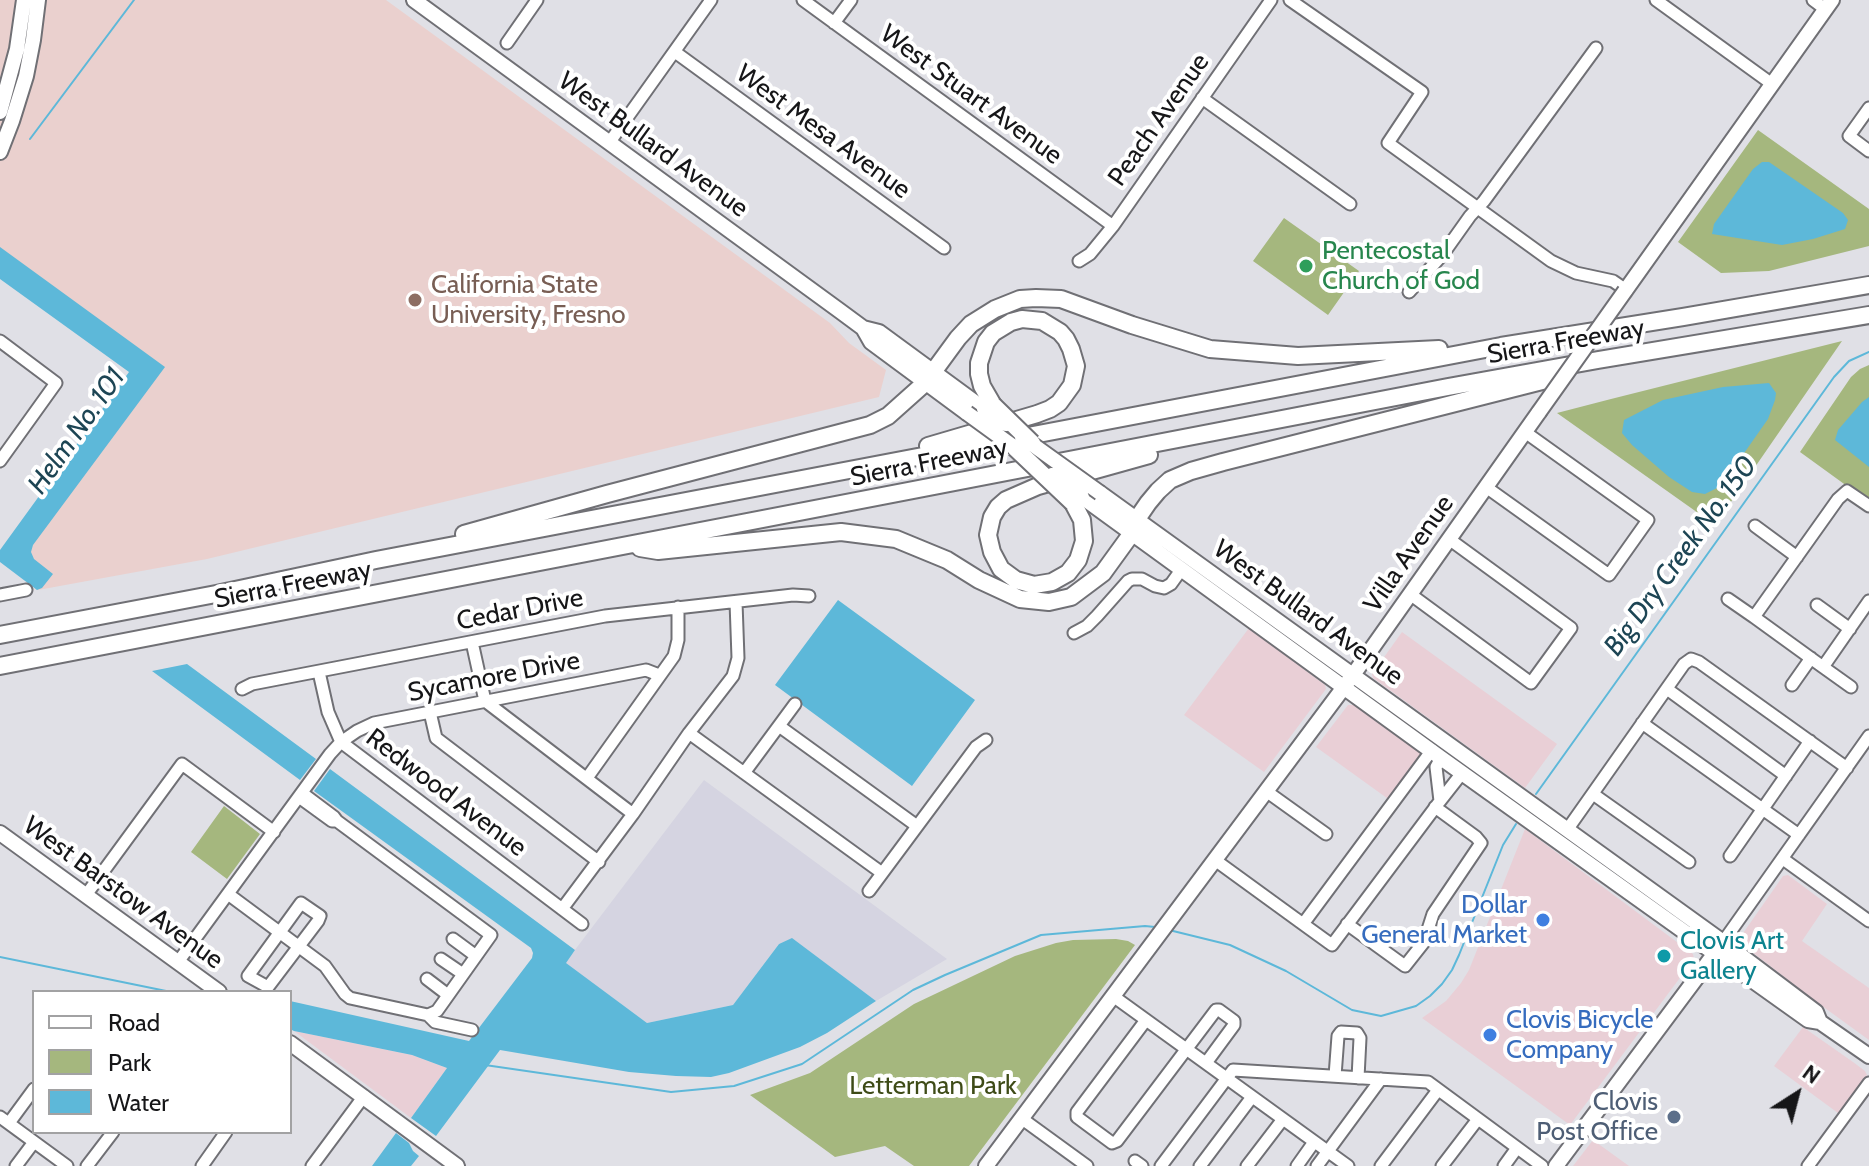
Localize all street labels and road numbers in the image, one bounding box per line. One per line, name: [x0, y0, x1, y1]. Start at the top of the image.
street label: West Stuart Avenue: [874, 19, 1068, 171]
street label: Peach Avenue: [1102, 48, 1216, 192]
street label: West Mesa Avenue: [730, 58, 916, 206]
street label: West Bullard Avenue: [552, 66, 754, 224]
street label: Sierra Freeway: [1485, 313, 1647, 371]
street label: Sierra Freeway: [848, 432, 1010, 494]
street label: Villa Avenue: [1357, 490, 1461, 618]
street label: West Bullard Avenue: [1207, 534, 1409, 692]
street label: Sierra Freeway: [212, 554, 374, 616]
street label: Cedar Drive: [454, 582, 586, 638]
street label: Sycamore Drive: [405, 645, 583, 709]
street label: Redwood Avenue: [360, 722, 532, 864]
street label: West Barstow Avenue: [17, 810, 229, 976]

